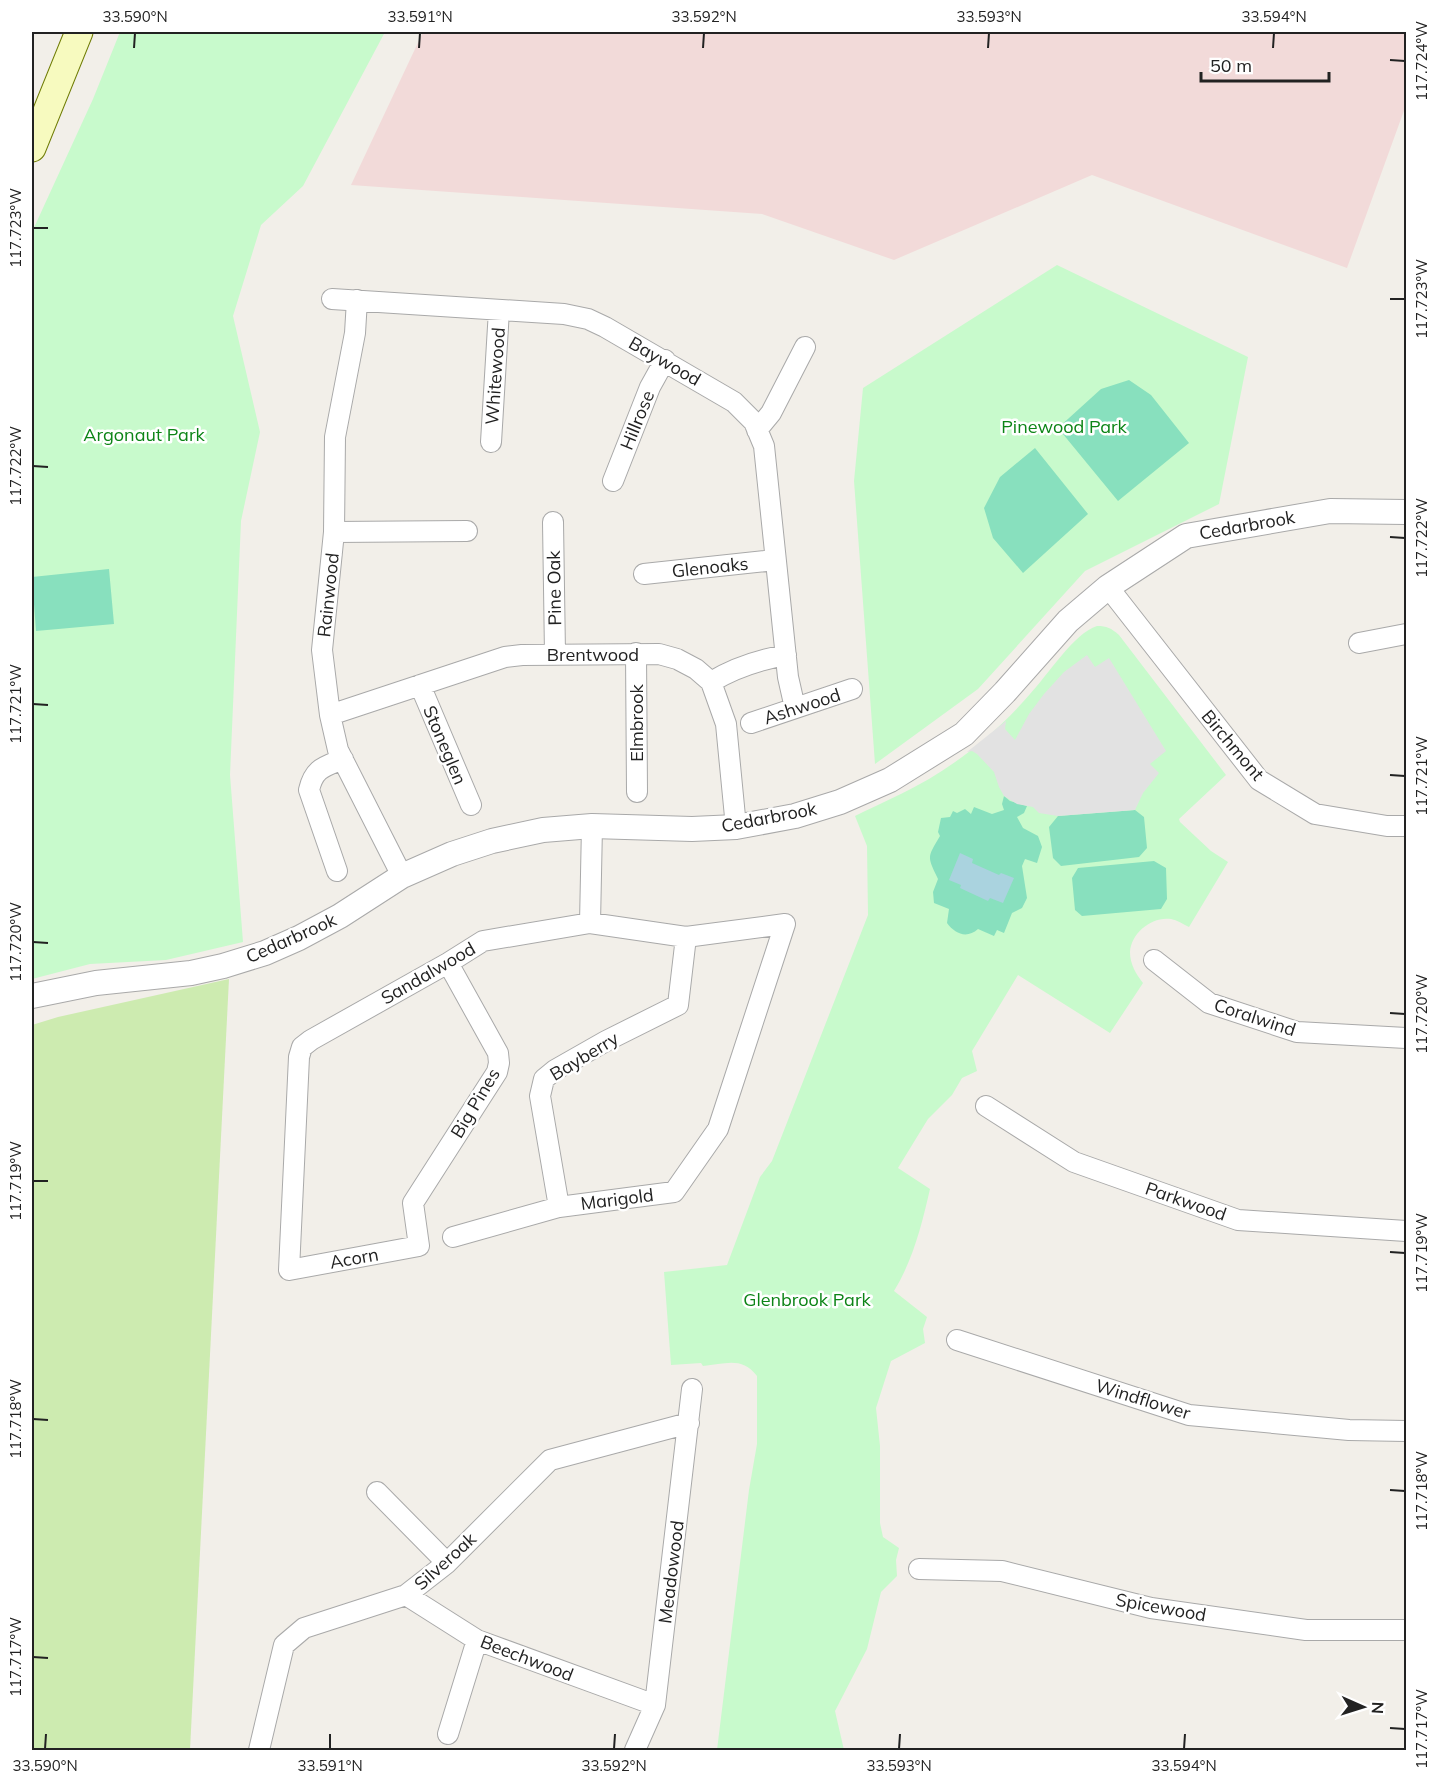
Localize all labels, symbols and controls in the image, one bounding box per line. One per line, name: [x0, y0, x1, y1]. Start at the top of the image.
text: 33.590°N: [102, 7, 168, 26]
text: 33.591°N: [387, 7, 453, 26]
text: 33.592°N: [671, 7, 737, 26]
text: 33.593°N: [956, 7, 1022, 26]
text: 33.594°N: [1241, 7, 1307, 26]
text: 117.724°W: [1412, 21, 1431, 101]
scale bar: [1201, 45, 1328, 83]
text: 50 m: [1210, 54, 1252, 77]
text: 117.723°W: [6, 188, 25, 268]
text: 117.723°W: [1412, 259, 1431, 339]
street label: Whitewood: [480, 327, 510, 425]
street label: Baywood: [625, 331, 705, 391]
street label: Hillrose: [615, 387, 659, 453]
park label: Pinewood Park: [1001, 415, 1128, 438]
park label: Argonaut Park: [83, 423, 205, 446]
text: 117.722°W: [6, 426, 25, 506]
text: 117.722°W: [1412, 498, 1431, 578]
street label: Cedarbrook: [1197, 505, 1297, 545]
street label: Pine Oak: [542, 550, 566, 626]
street label: Rainwood: [312, 552, 344, 638]
street label: Glenoaks: [671, 552, 750, 582]
street label: Brentwood: [547, 643, 639, 666]
text: 117.721°W: [6, 664, 25, 744]
street label: Elmbrook: [625, 683, 648, 762]
street label: Ashwood: [761, 683, 843, 729]
street label: Stoneglen: [418, 702, 472, 788]
street label: Birchmont: [1197, 705, 1269, 785]
text: 117.721°W: [1412, 736, 1431, 816]
street label: Cedarbrook: [719, 796, 819, 838]
text: 117.720°W: [6, 902, 25, 982]
street label: Cedarbrook: [242, 908, 340, 968]
street label: Sandalwood: [377, 937, 479, 1009]
text: 117.720°W: [1412, 974, 1431, 1054]
street label: Coralwind: [1211, 993, 1299, 1041]
street label: Bayberry: [545, 1026, 623, 1085]
street label: Big Pines: [445, 1064, 505, 1142]
text: 117.719°W: [6, 1141, 25, 1221]
street label: Parkwood: [1142, 1176, 1230, 1226]
street label: Marigold: [579, 1183, 655, 1215]
text: 117.719°W: [1412, 1213, 1431, 1293]
street label: Acorn: [328, 1242, 380, 1274]
park label: Glenbrook Park: [743, 1288, 871, 1311]
street label: Windflower: [1093, 1374, 1194, 1424]
text: 117.718°W: [6, 1379, 25, 1459]
text: 117.718°W: [1412, 1451, 1431, 1531]
street label: Meadowood: [653, 1519, 689, 1625]
street label: Silveroak: [409, 1527, 481, 1595]
street label: Spicewood: [1114, 1588, 1208, 1626]
text: 117.717°W: [6, 1617, 25, 1697]
street label: Beechwood: [477, 1630, 577, 1686]
north arrow: [1333, 1677, 1393, 1737]
text: 117.717°W: [1412, 1689, 1431, 1769]
text: N: [1368, 1701, 1388, 1714]
text: 33.590°N: [12, 1756, 78, 1775]
text: 33.591°N: [297, 1756, 363, 1775]
text: 33.592°N: [581, 1756, 647, 1775]
text: 33.593°N: [866, 1756, 932, 1775]
text: 33.594°N: [1151, 1756, 1217, 1775]

